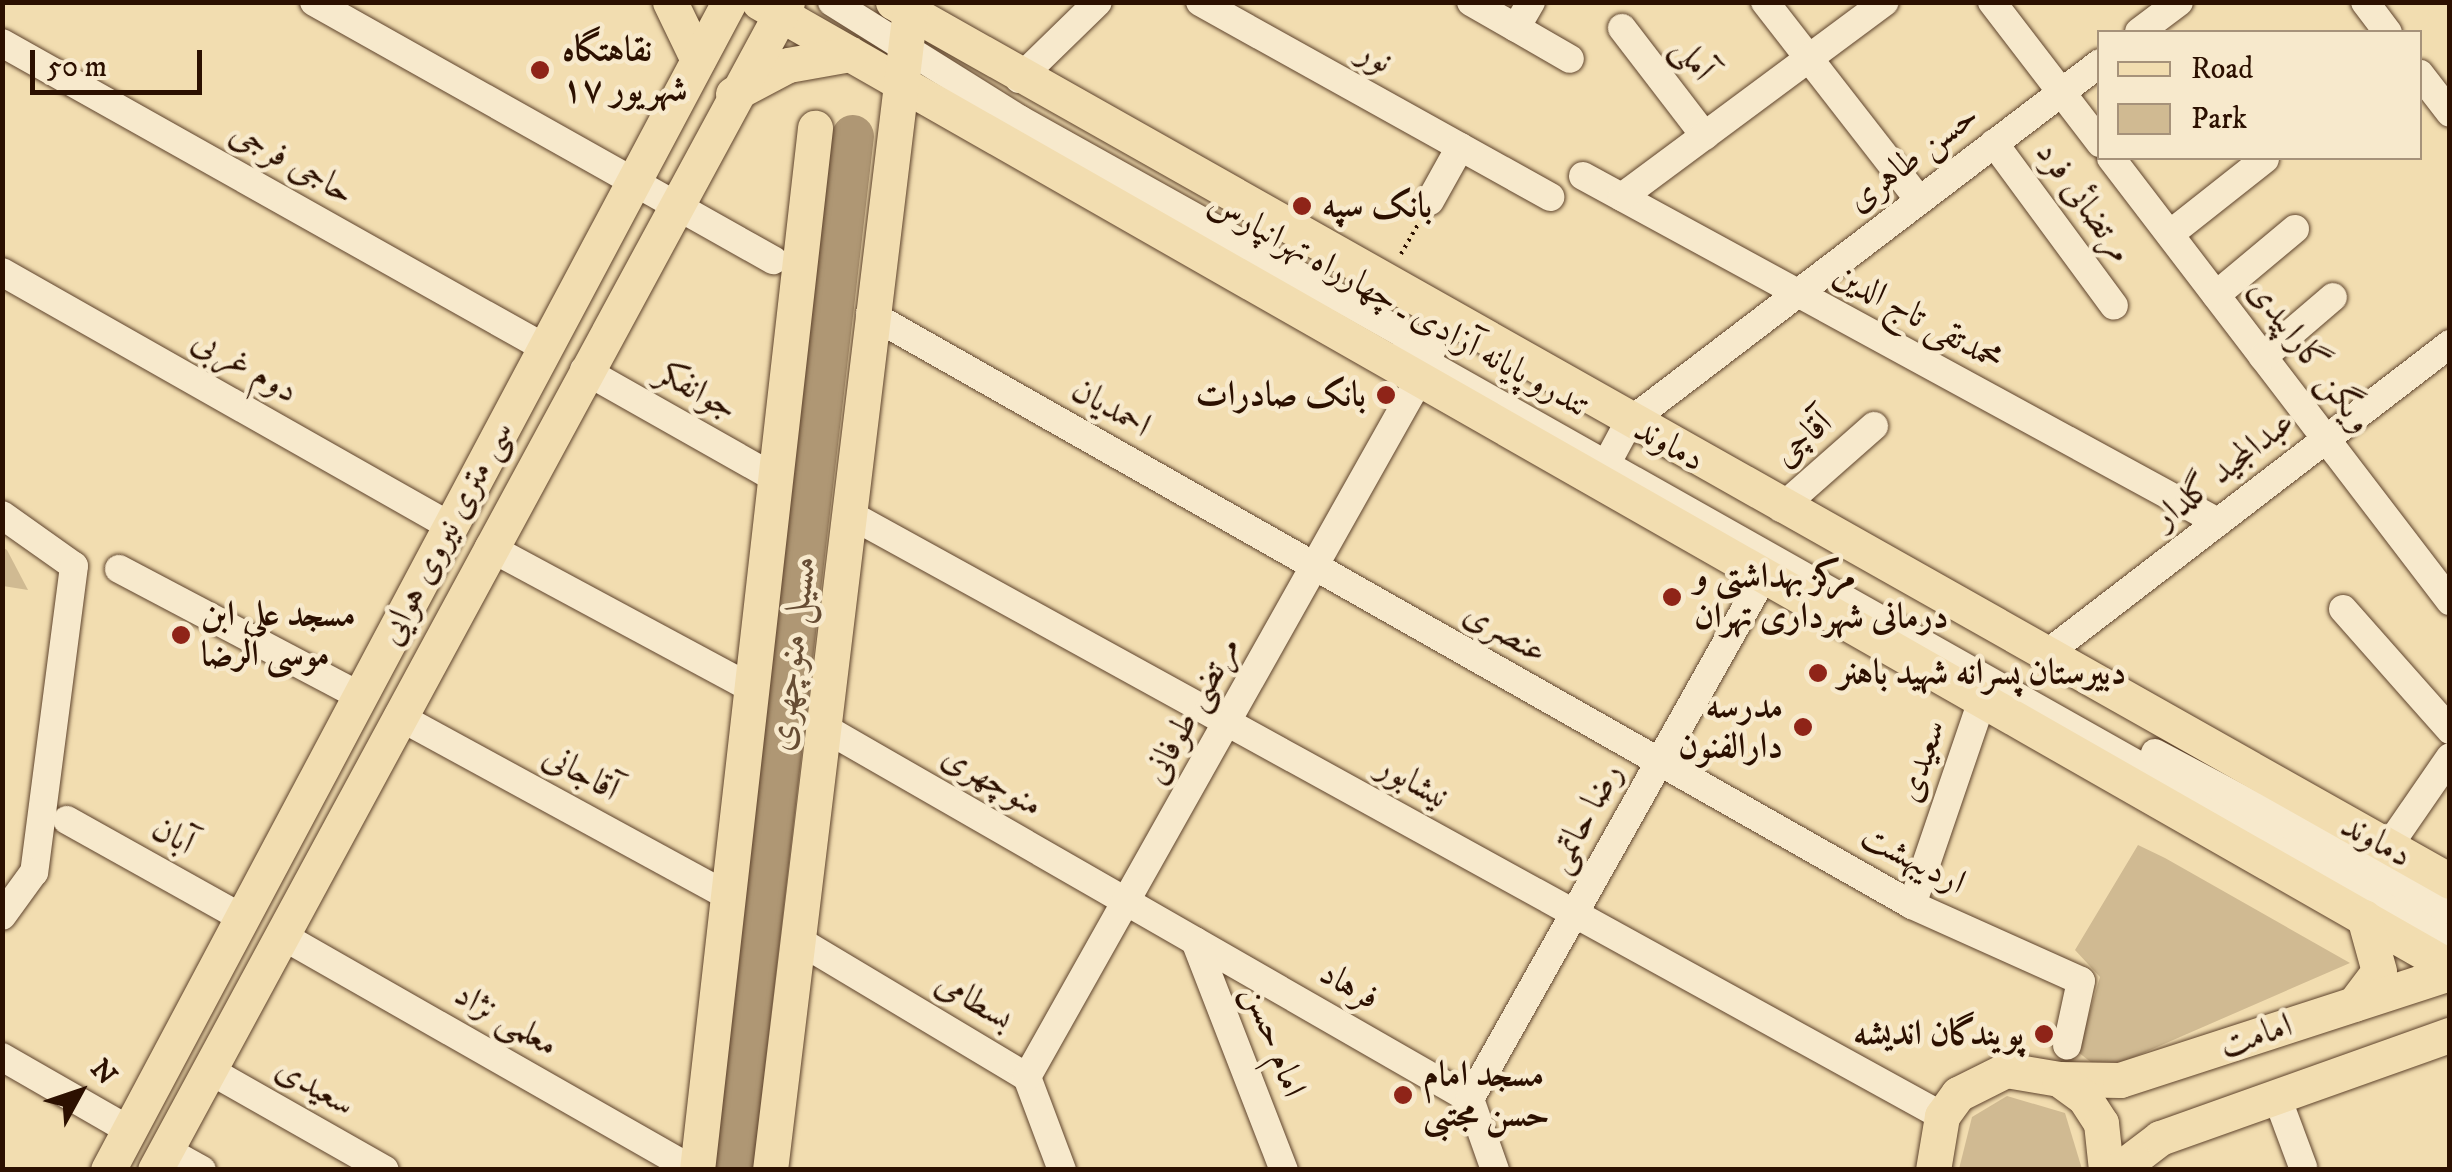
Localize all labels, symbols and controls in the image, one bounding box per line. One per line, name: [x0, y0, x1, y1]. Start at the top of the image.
place label: نقاهتگاه ۱۷ شهریور: [562, 29, 688, 111]
street label: آملی: [1663, 29, 1723, 89]
scale bar: [35, 30, 208, 92]
legend: [2097, 30, 2422, 160]
street label: نور: [1351, 31, 1399, 83]
text: 50 m: [47, 49, 107, 86]
text: Road: [2191, 51, 2253, 88]
marker: نقاهتگاه ۱۷ شهریور: [527, 57, 553, 83]
street label: حسن طاهری: [1839, 95, 1987, 221]
text: Park: [2191, 101, 2247, 138]
street label: حاجی فرجی: [223, 112, 361, 214]
street label: مرتضائی فرد: [2026, 133, 2142, 271]
street label: تندرو پایانه آزادی ـ چهارراه تهرانپارس: [1201, 182, 1597, 428]
place label: بانک سپه: [1322, 185, 1432, 227]
marker: بانک سپه: [1291, 195, 1313, 217]
street label: محمدتقی تاج الدین: [1826, 253, 2010, 381]
street label: ویگن گاراپیدی: [2238, 270, 2382, 442]
street label: دوم غربی: [185, 319, 305, 413]
street label: جوانفکر: [649, 352, 745, 430]
street label: احمدیان: [1064, 369, 1158, 447]
place label: بانک صادرات: [1195, 374, 1366, 416]
marker: بانک صادرات: [1375, 384, 1397, 406]
street label: آقاچی: [1765, 402, 1841, 476]
street label: عبدالمجید گلدار: [2145, 402, 2303, 538]
street label: دماوند: [1626, 409, 1712, 481]
street label: سی متری نیروی هوایی: [369, 414, 523, 652]
water label: مسیل منوچهری: [758, 552, 828, 754]
place label: مرکز بهداشتی و درمانی شهرداری تهران: [1694, 556, 1948, 638]
marker: مرکز بهداشتی و درمانی شهرداری تهران: [1659, 584, 1685, 610]
street label: عنصری: [1456, 593, 1554, 673]
place label: مسجد علی ابن موسی الرضا: [201, 594, 356, 676]
marker: مسجد علی ابن موسی الرضا: [170, 624, 192, 646]
street label: مرتضی طوفانی: [1134, 629, 1250, 791]
place label: دبیرستان پسرانه شهید باهنر: [1838, 652, 2126, 694]
marker: دبیرستان پسرانه شهید باهنر: [1807, 662, 1829, 684]
place label: مدرسه دارالفنون: [1678, 686, 1783, 768]
street label: سعیدی: [1888, 714, 1956, 808]
marker: مدرسه دارالفنون: [1792, 716, 1814, 738]
street label: آقاجانی: [535, 735, 627, 811]
street label: منوچهری: [934, 735, 1050, 827]
street label: نیشابور: [1370, 745, 1456, 819]
street label: رضا حاتمی: [1538, 756, 1632, 880]
street label: دماوند: [2333, 805, 2419, 877]
street label: آبان: [144, 807, 202, 865]
street label: اردیبهشت: [1853, 816, 1973, 904]
street label: فرهاد: [1312, 952, 1386, 1020]
street label: بسطامی: [928, 962, 1020, 1040]
street label: معلمی نژاد: [446, 974, 566, 1066]
street label: امام حسن: [1233, 979, 1315, 1103]
street label: امامت: [2214, 1005, 2298, 1067]
place label: پویندگان اندیشه: [1853, 1013, 2024, 1055]
marker: پویندگان اندیشه: [2033, 1023, 2055, 1045]
north arrow: [30, 1042, 130, 1142]
street label: سعیدی: [268, 1048, 362, 1126]
text: N: [83, 1052, 124, 1092]
place label: مسجد امام حسن مجتبی: [1423, 1054, 1550, 1136]
marker: مسجد امام حسن مجتبی: [1392, 1084, 1414, 1106]

